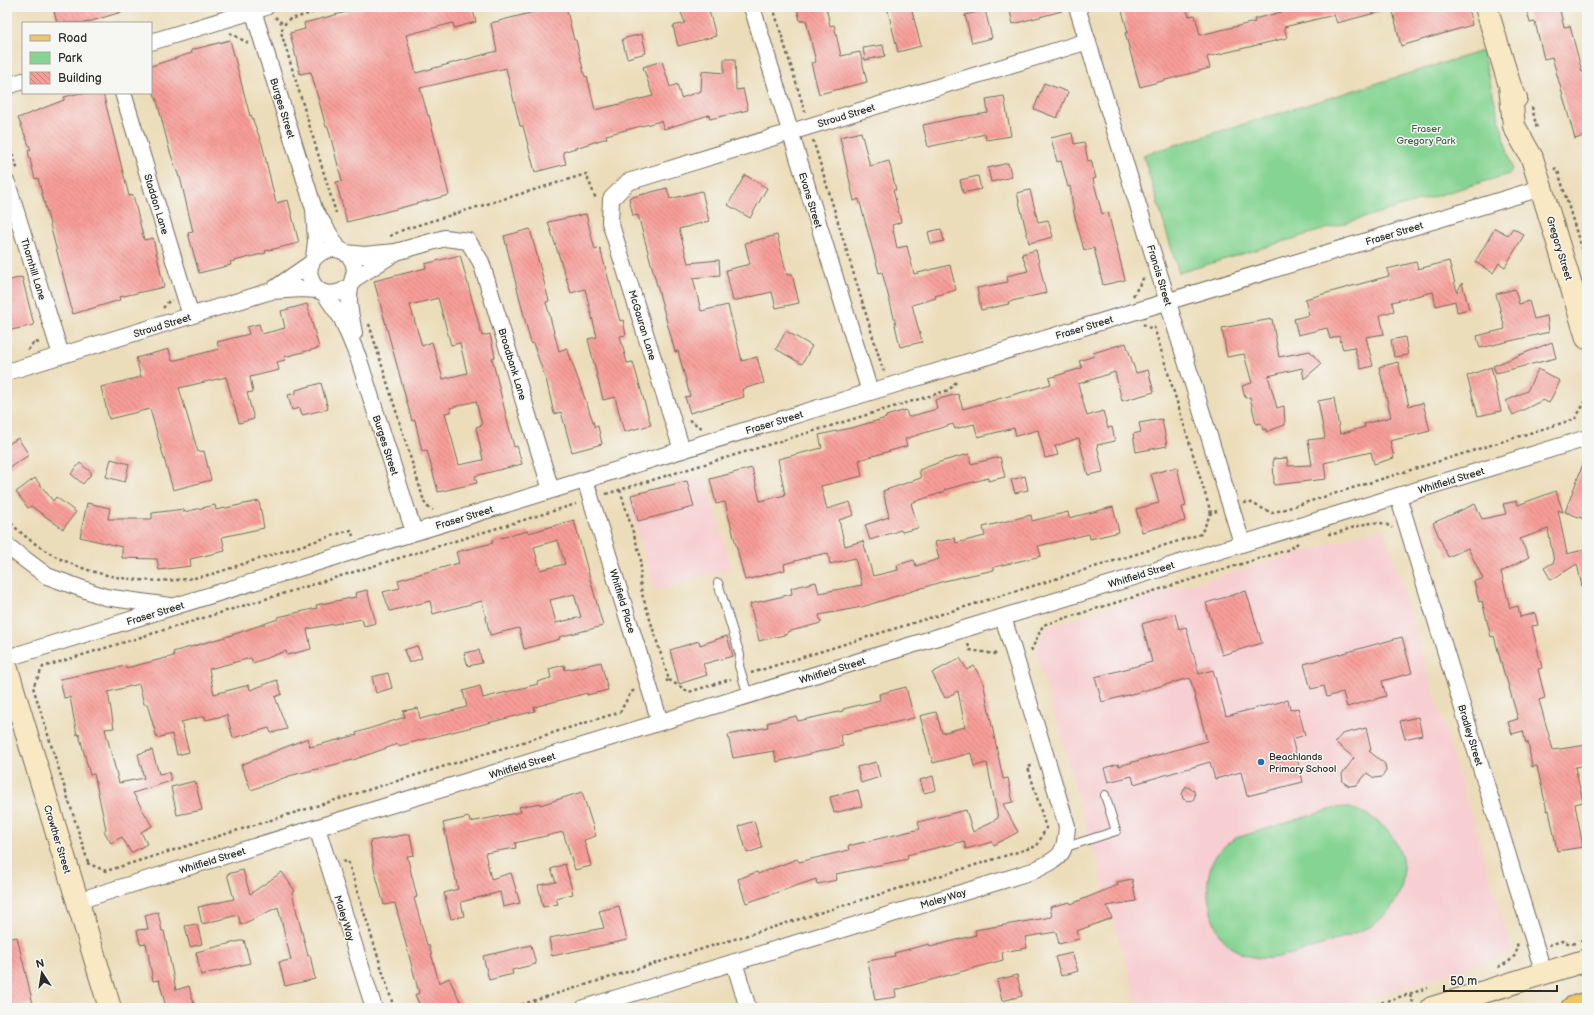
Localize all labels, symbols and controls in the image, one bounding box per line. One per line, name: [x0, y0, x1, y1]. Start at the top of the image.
legend: [22, 22, 152, 94]
text: Road: [58, 31, 87, 46]
text: Park: [58, 51, 82, 66]
text: Building: [58, 71, 102, 86]
street label: Burges Street: [267, 77, 297, 140]
street label: Stroud Street: [816, 102, 876, 130]
park label: Fraser Gregory Park: [1396, 123, 1456, 147]
street label: Evans Street: [796, 171, 824, 230]
street label: Staddon Lane: [141, 173, 171, 236]
street label: Gregory Street: [1544, 215, 1574, 282]
street label: Fraser Street: [1364, 220, 1424, 248]
street label: Thornhill Lane: [18, 237, 48, 302]
street label: Francis Street: [1144, 243, 1174, 307]
street label: McGauran Lane: [626, 289, 658, 362]
street label: Stroud Street: [132, 312, 192, 340]
street label: Fraser Street: [1054, 314, 1114, 342]
street label: Broadbank Lane: [495, 327, 529, 402]
street label: Fraser Street: [744, 409, 804, 437]
street label: Burges Street: [370, 414, 400, 477]
street label: Whitfield Street: [1417, 465, 1486, 497]
street label: Fraser Street: [434, 504, 494, 532]
street label: Whitfield Street: [1107, 559, 1176, 591]
street label: Whitfield Place: [607, 568, 638, 635]
street label: Fraser Street: [125, 600, 185, 628]
street label: Whitfield Street: [798, 655, 867, 687]
street label: Bradley Street: [1455, 703, 1485, 767]
street label: Whitfield Street: [488, 750, 557, 782]
place label: Beachlands Primary School: [1269, 751, 1336, 775]
marker: Beachlands Primary School: [1256, 757, 1266, 767]
street label: Crowther Street: [41, 804, 73, 875]
street label: Whitfield Street: [178, 845, 247, 877]
street label: Maley Way: [919, 886, 968, 912]
street label: Maley Way: [331, 894, 357, 943]
north arrow: [22, 953, 62, 993]
text: N: [35, 956, 45, 971]
scale bar: [1444, 967, 1557, 993]
text: 50 m: [1450, 974, 1477, 989]

